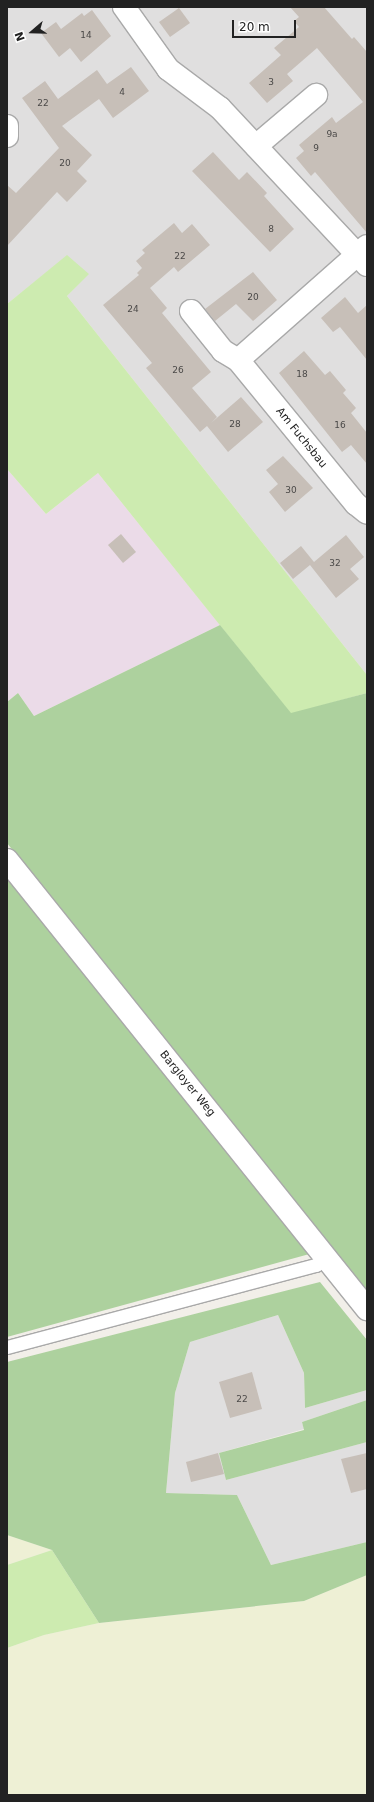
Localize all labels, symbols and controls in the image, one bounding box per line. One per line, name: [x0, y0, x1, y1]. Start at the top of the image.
north arrow: [12, 12, 52, 52]
scale bar: [234, 12, 298, 38]
text: 20 m: [239, 20, 270, 34]
text: N: [13, 30, 28, 43]
house number: 14: [80, 30, 92, 40]
house number: 3: [268, 77, 274, 87]
house number: 4: [119, 87, 125, 97]
house number: 22: [37, 98, 49, 108]
house number: 9a: [326, 129, 338, 139]
house number: 9: [313, 143, 319, 153]
house number: 20: [59, 158, 71, 168]
house number: 8: [268, 224, 274, 234]
house number: 22: [174, 251, 186, 261]
house number: 20: [247, 292, 259, 302]
house number: 24: [127, 304, 139, 314]
house number: 26: [172, 365, 184, 375]
house number: 18: [296, 369, 308, 379]
street label: Am Fuchsbau: [273, 405, 329, 471]
house number: 28: [229, 419, 241, 429]
house number: 16: [334, 420, 346, 430]
house number: 30: [285, 485, 297, 495]
house number: 32: [329, 558, 341, 568]
street label: Bargloyer Weg: [156, 1049, 218, 1119]
house number: 22: [236, 1394, 248, 1404]

